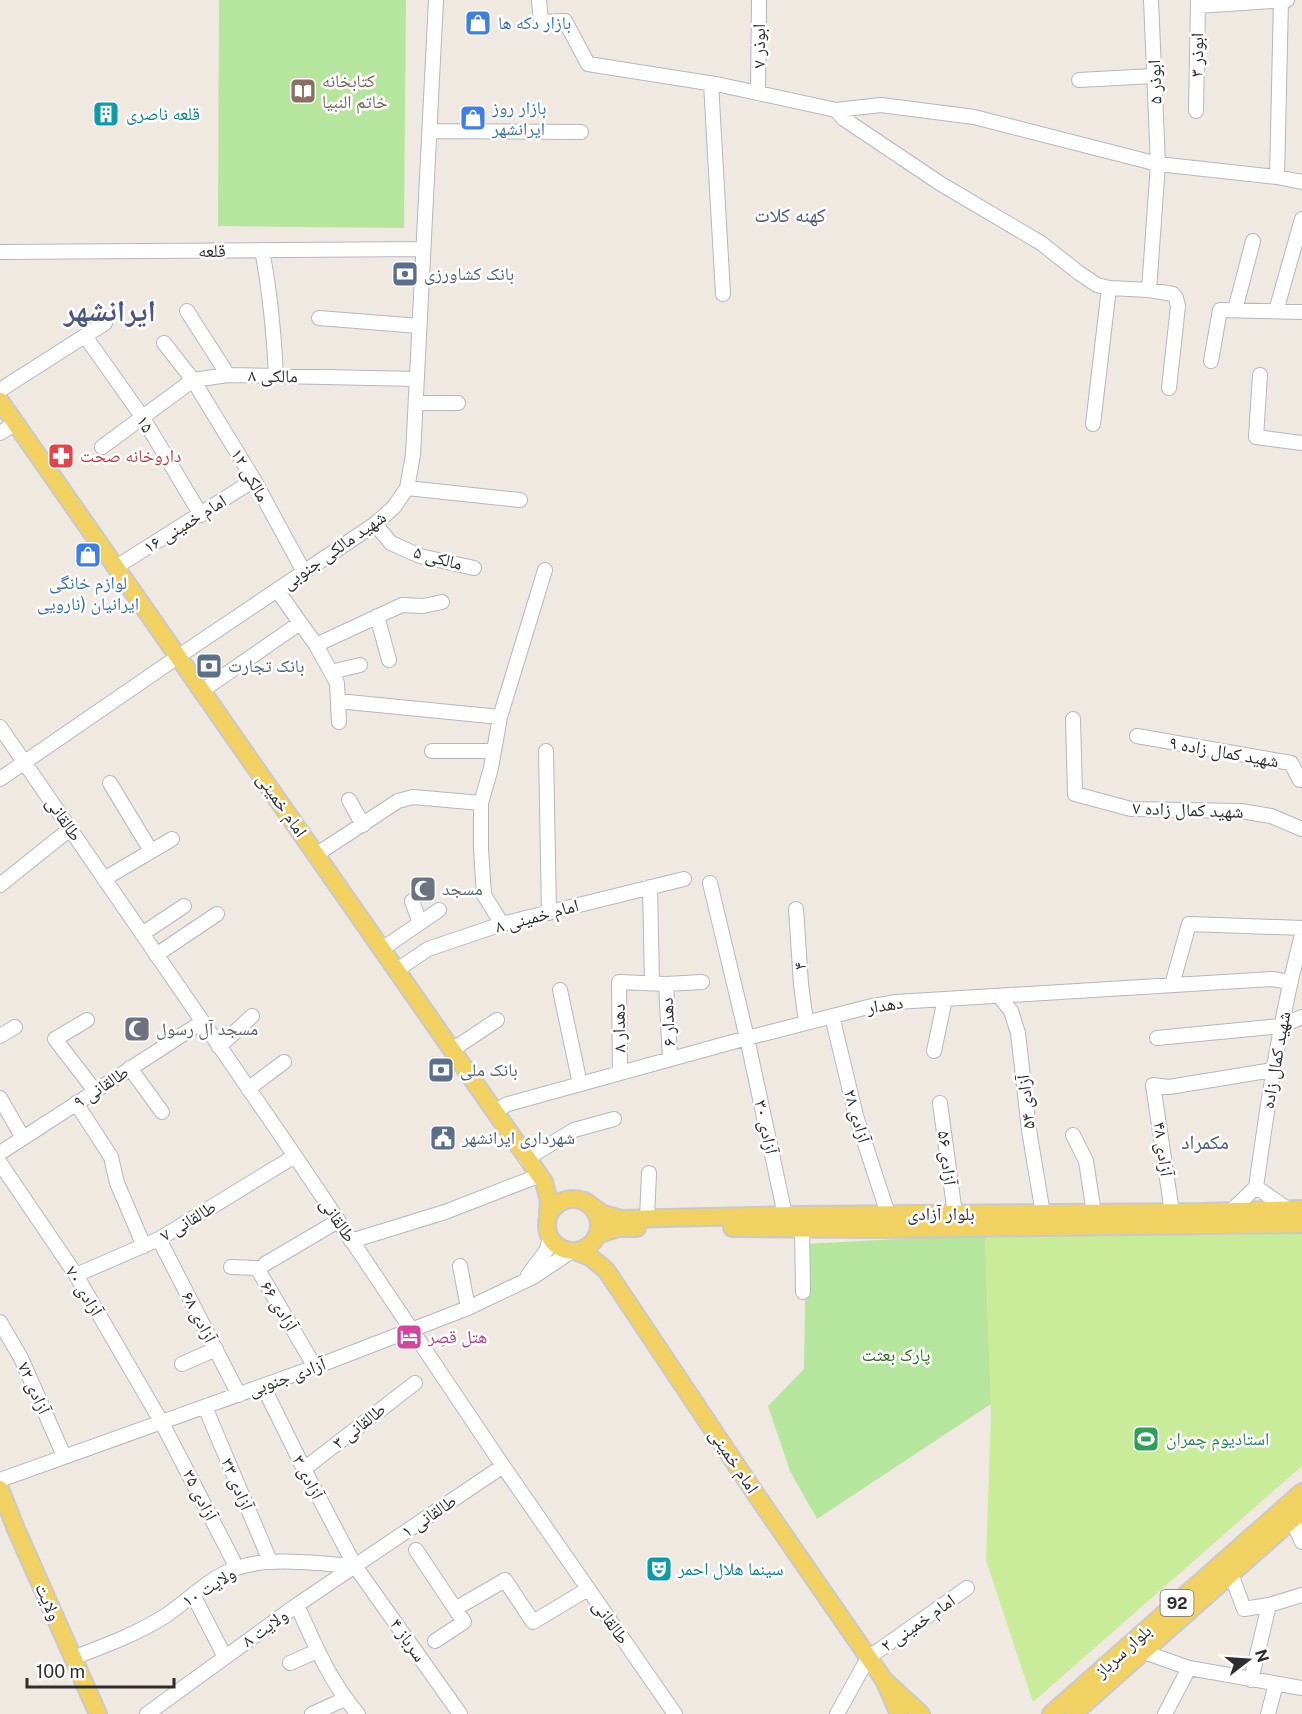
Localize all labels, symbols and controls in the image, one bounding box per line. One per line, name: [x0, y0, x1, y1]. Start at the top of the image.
shop icon: بازار دکه ها: [463, 8, 493, 38]
place label: بازار دکه ها: [498, 12, 571, 34]
street label: ابوذر ۷: [748, 24, 770, 68]
street label: ابوذر ۳: [1186, 33, 1208, 77]
street label: ابوذر ۵: [1143, 59, 1166, 105]
place label: کتابخانه خاتم النبیا: [322, 70, 388, 114]
library icon: کتابخانه خاتم النبیا: [288, 76, 318, 106]
place label: بازار روز ایرانشهر: [491, 97, 546, 139]
building icon: قلعه ناصری: [91, 99, 121, 129]
place label: قلعه ناصری: [126, 103, 200, 125]
shop icon: بازار روز ایرانشهر: [458, 103, 488, 133]
district label: کهنه کلات: [754, 203, 826, 227]
street label: قلعه: [198, 240, 226, 261]
bank icon: بانک کشاورزی: [390, 259, 420, 289]
place label: بانک کشاورزی: [424, 263, 514, 285]
district label: ایرانشهر: [62, 292, 156, 328]
street label: مالکی ۸: [248, 365, 298, 387]
street label: ۱۵: [132, 411, 159, 436]
pharmacy icon: داروخانه صحت: [46, 441, 76, 471]
street label: مالکی ۱۲: [226, 444, 274, 506]
place label: داروخانه صحت: [80, 445, 181, 466]
street label: امام خمینی ۱۶: [139, 490, 231, 559]
street label: شهید مالکی جنوبی: [278, 506, 390, 594]
shop icon: لوازم خانگی ایرانیان (نارویی: [73, 540, 103, 570]
street label: مالکی ۵: [411, 541, 465, 575]
place label: لوازم خانگی ایرانیان (نارویی: [37, 572, 139, 615]
bank icon: بانک تجارت: [194, 651, 224, 681]
place label: بانک تجارت: [228, 655, 304, 677]
street label: شهید کمال زاده ۹: [1167, 732, 1281, 772]
street label: امام خمینی: [251, 769, 312, 842]
street label: طالقانی: [41, 792, 87, 846]
street label: شهید کمال زاده ۷: [1132, 797, 1244, 823]
mosque icon: مسجد: [408, 874, 438, 904]
place label: مسجد: [442, 878, 483, 899]
street label: امام خمینی ۸: [493, 894, 581, 939]
street label: ۴: [789, 961, 810, 971]
street label: دهدار: [864, 991, 905, 1018]
street label: دهدار ۶: [656, 997, 679, 1047]
street label: دهدار ۸: [608, 1003, 629, 1053]
street label: شهید کمال زاده: [1257, 1010, 1295, 1110]
mosque icon: مسجد آل رسول: [122, 1014, 152, 1044]
place label: مسجد آل رسول: [156, 1018, 258, 1040]
bank icon: بانک ملی: [426, 1055, 456, 1085]
place label: بانک ملی: [460, 1059, 518, 1081]
street label: طالقانی ۹: [69, 1061, 133, 1113]
street label: آزادی ۵۴: [1012, 1073, 1040, 1130]
street label: آزادی ۲۸: [839, 1087, 875, 1146]
street label: آزادی ۳۰: [750, 1098, 783, 1156]
street label: آزادی ۴۸: [1148, 1120, 1178, 1178]
public building icon: شهرداری ایرانشهر: [428, 1123, 458, 1153]
place label: شهرداری ایرانشهر: [461, 1127, 575, 1149]
street label: آزادی ۵۶: [933, 1130, 961, 1187]
district label: مکمراد: [1181, 1130, 1229, 1154]
street label: طالقانی: [315, 1193, 361, 1247]
street label: طالقانی ۷: [156, 1196, 220, 1246]
street label: بلوار آزادی: [907, 1203, 975, 1225]
street label: آزادی ۷۰: [61, 1262, 108, 1320]
street label: آزادی ۶۶: [256, 1277, 303, 1335]
street label: آزادی ۶۸: [177, 1288, 221, 1347]
hotel icon: هتل قصِر: [394, 1322, 424, 1352]
place label: هتل قصِر: [427, 1326, 487, 1348]
park label: پارک بعثت: [862, 1344, 930, 1366]
street label: آزادی جنوبی: [245, 1353, 329, 1401]
street label: آزادی ۷۲: [13, 1359, 55, 1418]
street label: طالقانی ۳: [328, 1398, 390, 1454]
street label: امام خمینی: [704, 1424, 764, 1498]
sports icon: استادیوم چمران: [1131, 1424, 1161, 1454]
place label: استادیوم چمران: [1166, 1428, 1269, 1451]
street label: آزادی ۳: [288, 1451, 329, 1503]
street label: آزادی ۳۳: [216, 1455, 258, 1514]
street label: آزادی ۳۵: [178, 1466, 222, 1525]
street label: طالقانی ۱: [397, 1490, 461, 1542]
theatre icon: سینما هلال احمر: [644, 1554, 674, 1584]
place label: سینما هلال احمر: [677, 1558, 784, 1580]
street label: ولایت ۱۰: [178, 1562, 240, 1611]
street label: ولایت: [31, 1580, 66, 1624]
street label: امام خمینی ۲: [877, 1589, 960, 1657]
road number: 92: [1160, 1590, 1194, 1616]
street label: طالقانی: [588, 1596, 634, 1648]
street label: ولایت ۸: [238, 1604, 292, 1651]
street label: سرباز ۴: [386, 1614, 431, 1666]
street label: بلوار سرباز: [1089, 1620, 1156, 1683]
north arrow: [1218, 1630, 1278, 1690]
text: N: [1251, 1647, 1273, 1665]
scale bar: [27, 1651, 174, 1689]
text: 100 m: [36, 1661, 85, 1682]

